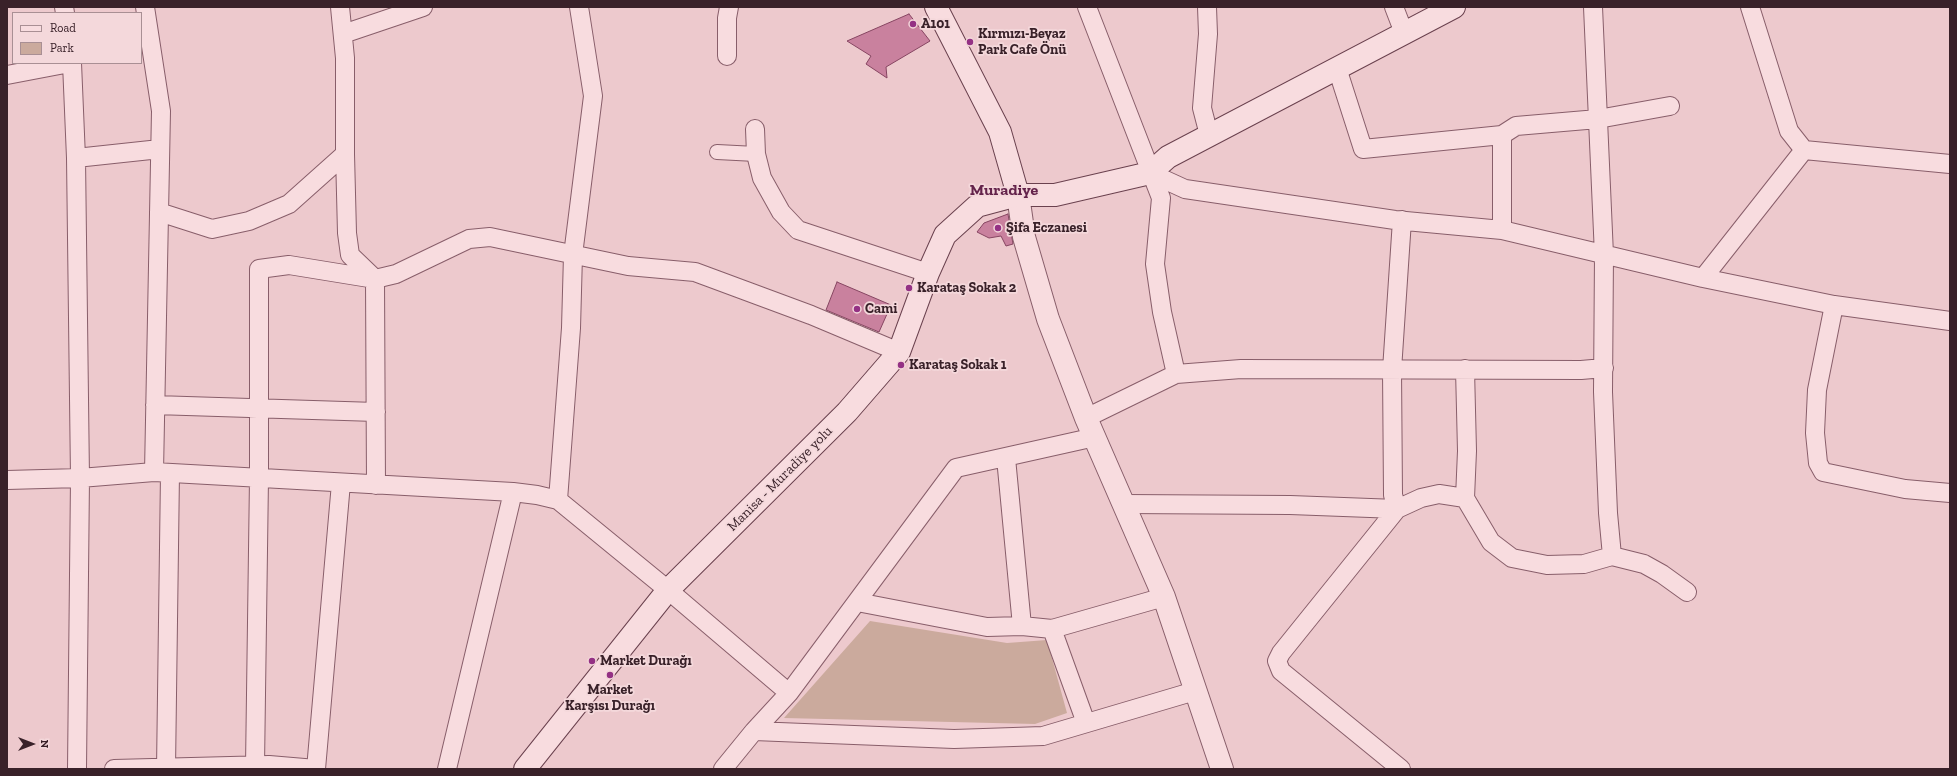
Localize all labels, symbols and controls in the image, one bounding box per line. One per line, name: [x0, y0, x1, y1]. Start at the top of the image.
legend: [12, 12, 142, 64]
place label: A101: [921, 16, 950, 32]
marker: A101: [908, 19, 918, 29]
text: Road: [50, 21, 76, 35]
place label: Kırmızı-Beyaz Park Cafe Önü: [978, 26, 1066, 58]
marker: Kırmızı-Beyaz Park Cafe Önü: [965, 37, 975, 47]
text: Park: [50, 41, 74, 55]
district label: Muradiye: [970, 180, 1038, 200]
place label: Şifa Eczanesi: [1006, 220, 1087, 236]
marker: Şifa Eczanesi: [993, 223, 1003, 233]
place label: Karataş Sokak 2: [917, 280, 1016, 296]
marker: Karataş Sokak 2: [904, 283, 914, 293]
place label: Cami: [865, 301, 898, 317]
marker: Cami: [852, 304, 862, 314]
place label: Karataş Sokak 1: [909, 357, 1006, 373]
marker: Karataş Sokak 1: [896, 360, 906, 370]
street label: Manisa - Muradiye yolu: [724, 423, 836, 535]
place label: Market Durağı: [600, 653, 692, 669]
marker: Market Durağı: [587, 656, 597, 666]
marker: Market Karşısı Durağı: [605, 670, 615, 680]
place label: Market Karşısı Durağı: [565, 682, 655, 714]
north arrow: [12, 724, 52, 764]
text: N: [38, 740, 51, 748]

